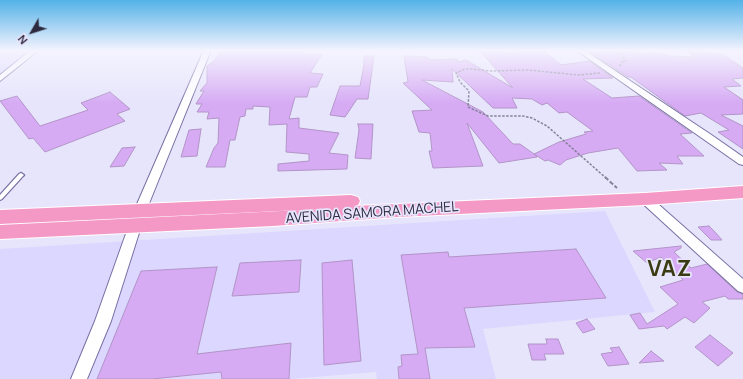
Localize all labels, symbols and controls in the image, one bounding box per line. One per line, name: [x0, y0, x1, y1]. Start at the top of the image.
north arrow: [12, 12, 52, 52]
text: N: [14, 32, 31, 48]
street label: AVENIDA SAMORA MACHEL: [285, 199, 459, 227]
district label: VAZ: [648, 257, 692, 283]

